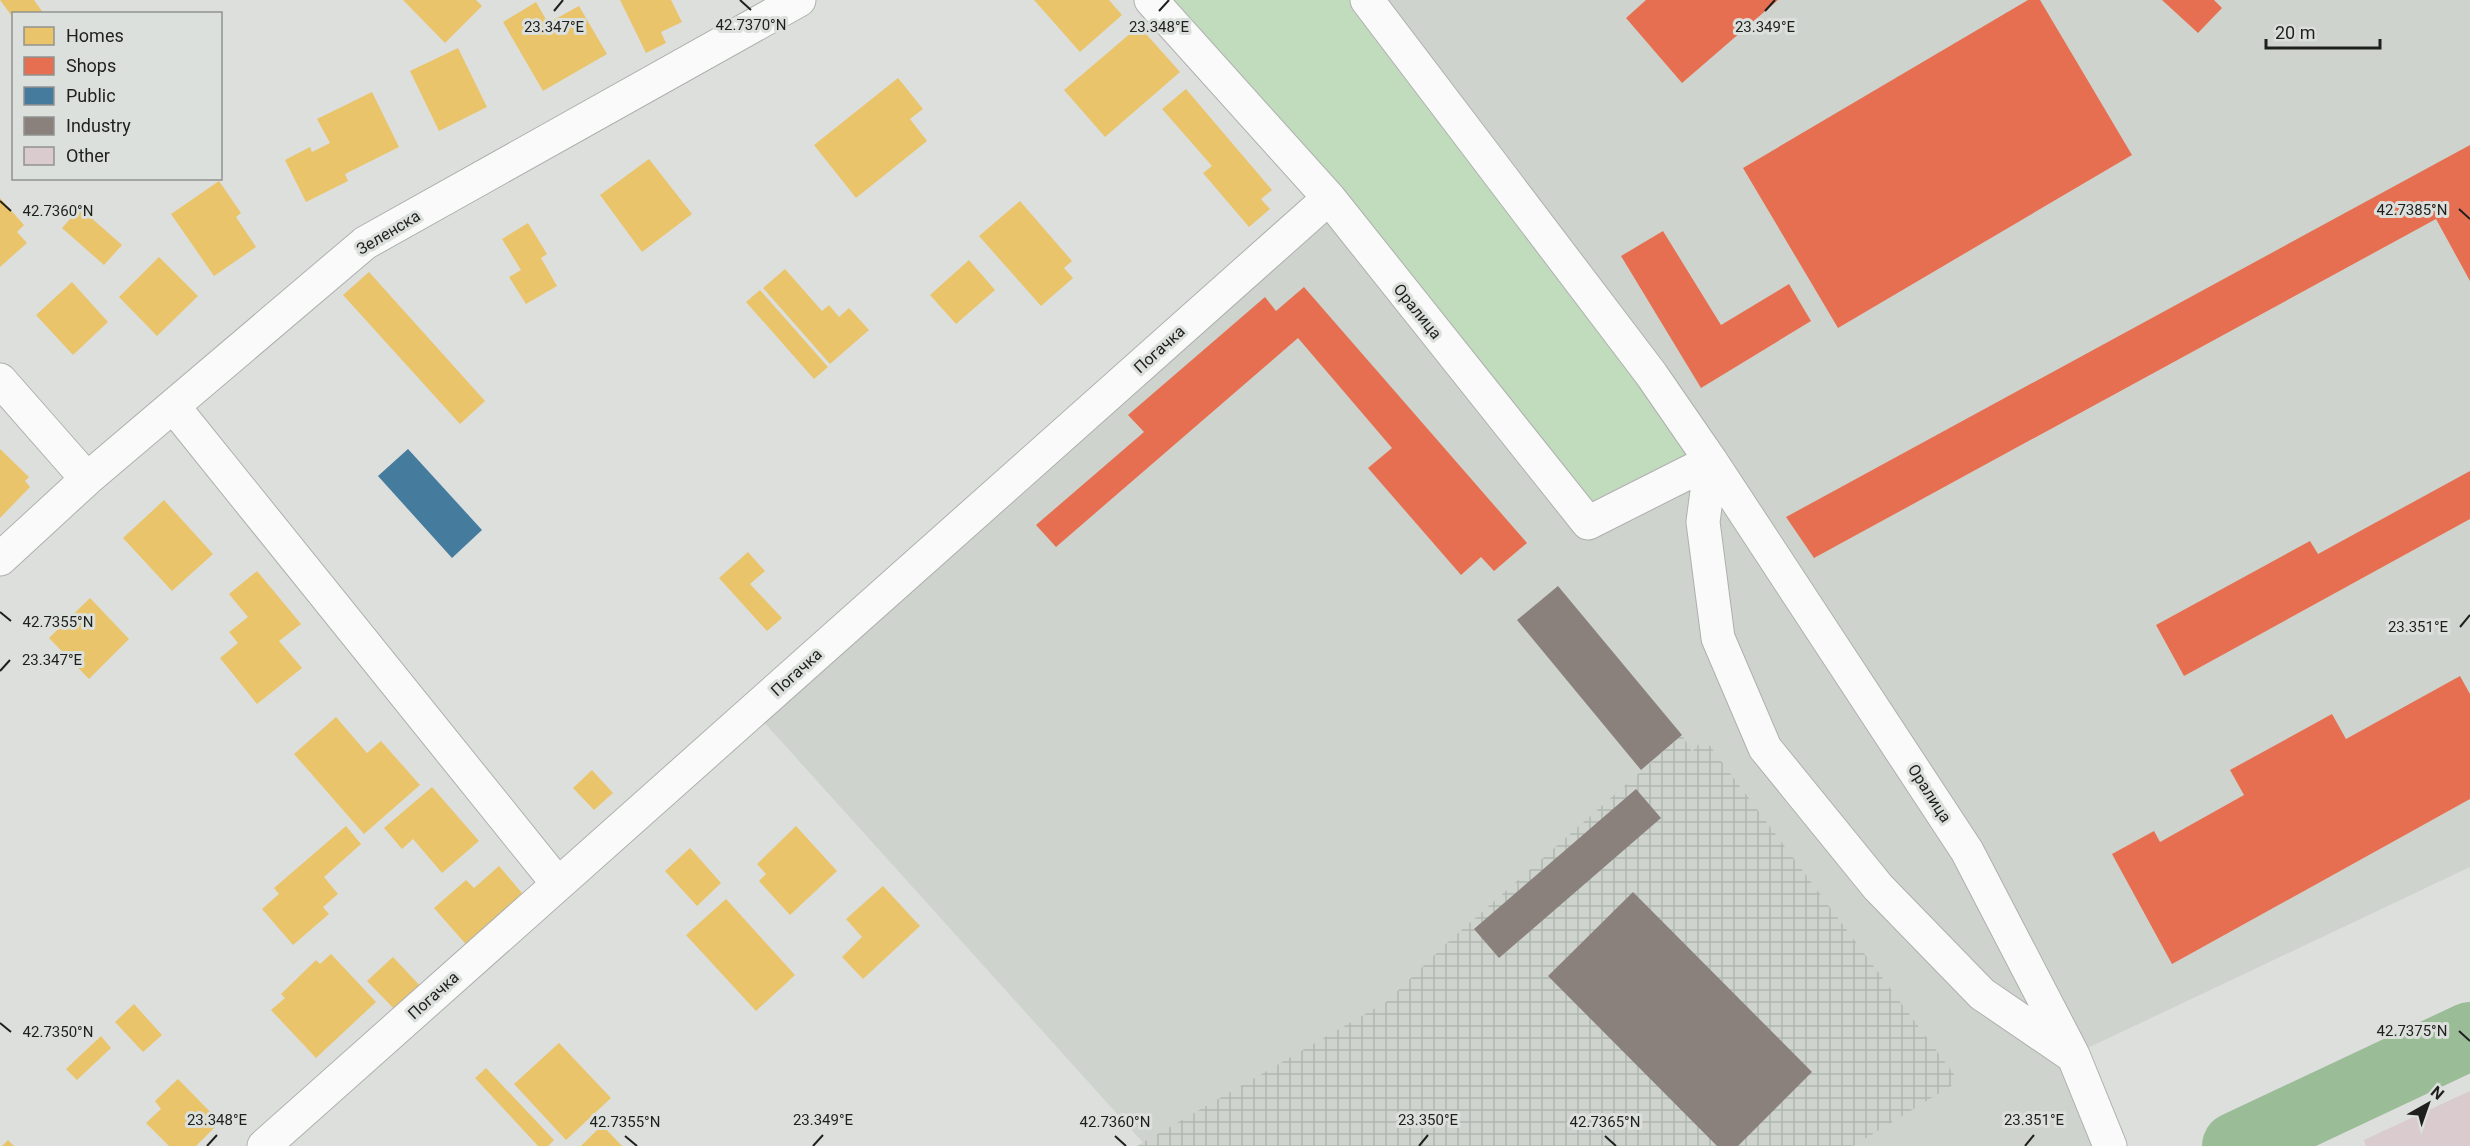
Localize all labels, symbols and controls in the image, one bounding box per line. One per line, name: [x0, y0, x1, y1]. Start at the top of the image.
legend: [12, 12, 222, 180]
scale bar: [2266, 12, 2380, 50]
text: 42.7370°N: [716, 16, 786, 34]
text: 23.347°E: [524, 18, 585, 36]
text: 23.348°E: [1129, 18, 1190, 36]
text: 23.349°E: [1735, 18, 1796, 36]
text: 20 m: [2275, 22, 2315, 43]
text: Homes: [66, 25, 124, 46]
text: Shops: [66, 55, 116, 76]
text: Public: [66, 85, 116, 106]
text: Industry: [66, 115, 131, 136]
text: Other: [66, 145, 110, 166]
text: 42.7385°N: [2377, 201, 2447, 219]
text: 42.7360°N: [23, 202, 93, 220]
street label: Зеленска: [353, 206, 423, 259]
street label: Оралица: [1390, 280, 1446, 343]
street label: Погачка: [1130, 322, 1189, 377]
text: 42.7355°N: [23, 613, 93, 631]
text: 23.351°E: [2388, 618, 2449, 636]
street label: Погачка: [767, 645, 826, 700]
text: 23.347°E: [22, 651, 83, 669]
street label: Оралица: [1904, 761, 1955, 826]
street label: Погачка: [404, 968, 463, 1023]
text: 42.7375°N: [2377, 1022, 2447, 1040]
text: 42.7350°N: [23, 1023, 93, 1041]
north arrow: [2398, 1074, 2458, 1134]
text: N: [2427, 1082, 2448, 1104]
text: 23.348°E: [187, 1111, 248, 1129]
text: 23.349°E: [793, 1111, 854, 1129]
text: 23.350°E: [1398, 1111, 1459, 1129]
text: 23.351°E: [2004, 1111, 2065, 1129]
text: 42.7355°N: [590, 1113, 660, 1131]
text: 42.7360°N: [1080, 1113, 1150, 1131]
text: 42.7365°N: [1570, 1113, 1640, 1131]

